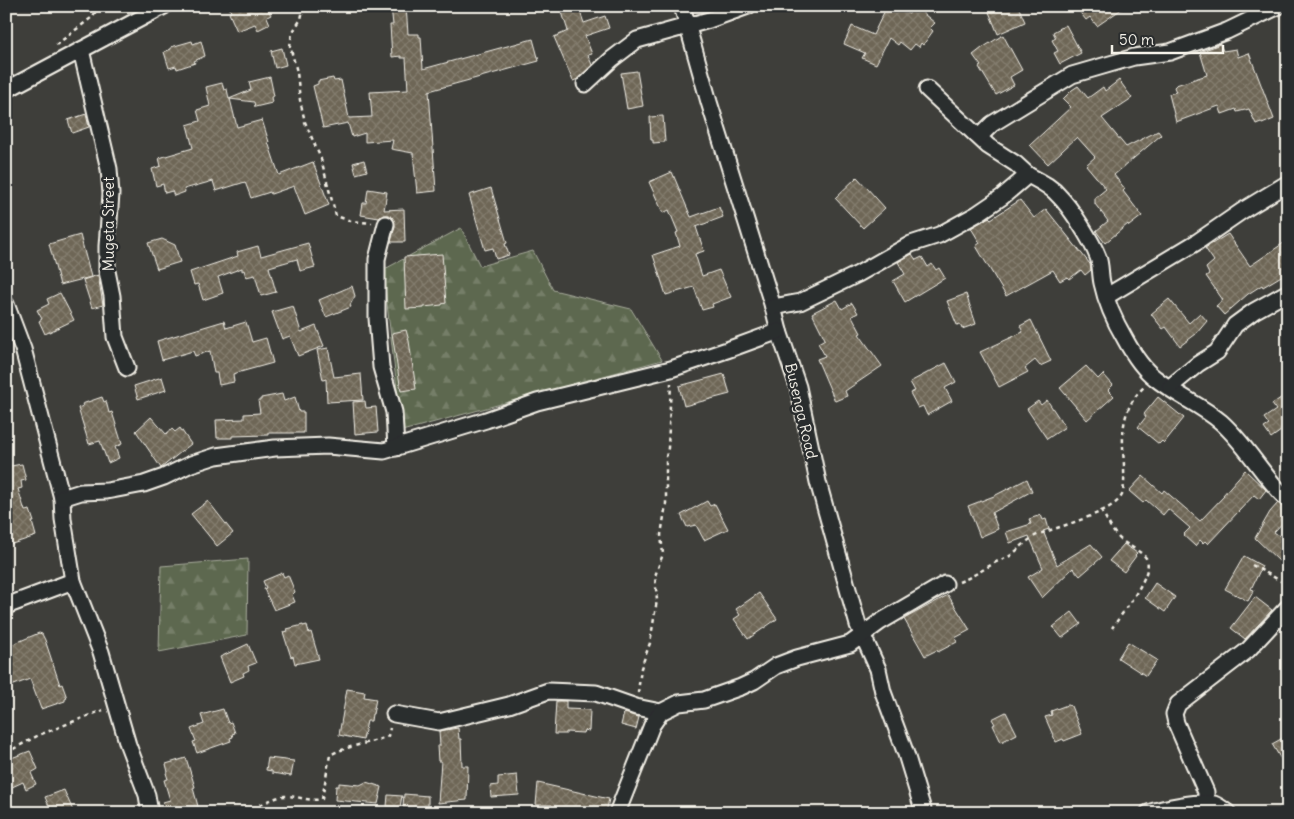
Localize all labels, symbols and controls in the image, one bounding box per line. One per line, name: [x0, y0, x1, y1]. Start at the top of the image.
scale bar: [1112, 22, 1223, 54]
text: 50 m: [1119, 30, 1154, 49]
street label: Mugeta Street: [99, 177, 118, 271]
street label: Busenga Road: [781, 361, 822, 461]

